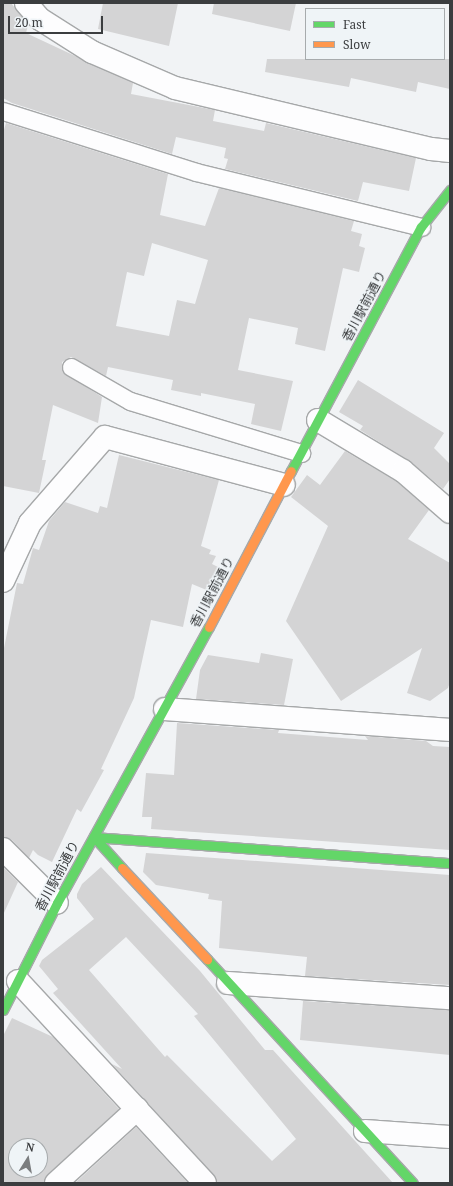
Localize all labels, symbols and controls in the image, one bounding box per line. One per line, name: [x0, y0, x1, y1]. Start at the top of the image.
scale bar: [10, 8, 105, 34]
legend: [305, 8, 445, 60]
text: 20 m: [15, 14, 43, 31]
text: Fast: [343, 16, 366, 33]
text: Slow: [343, 36, 371, 53]
street label: 香川駅前通り: [339, 268, 389, 344]
street label: 香川駅前通り: [187, 554, 237, 630]
street label: 香川駅前通り: [32, 838, 82, 914]
north arrow: [8, 1138, 48, 1178]
text: N: [24, 1139, 36, 1155]

